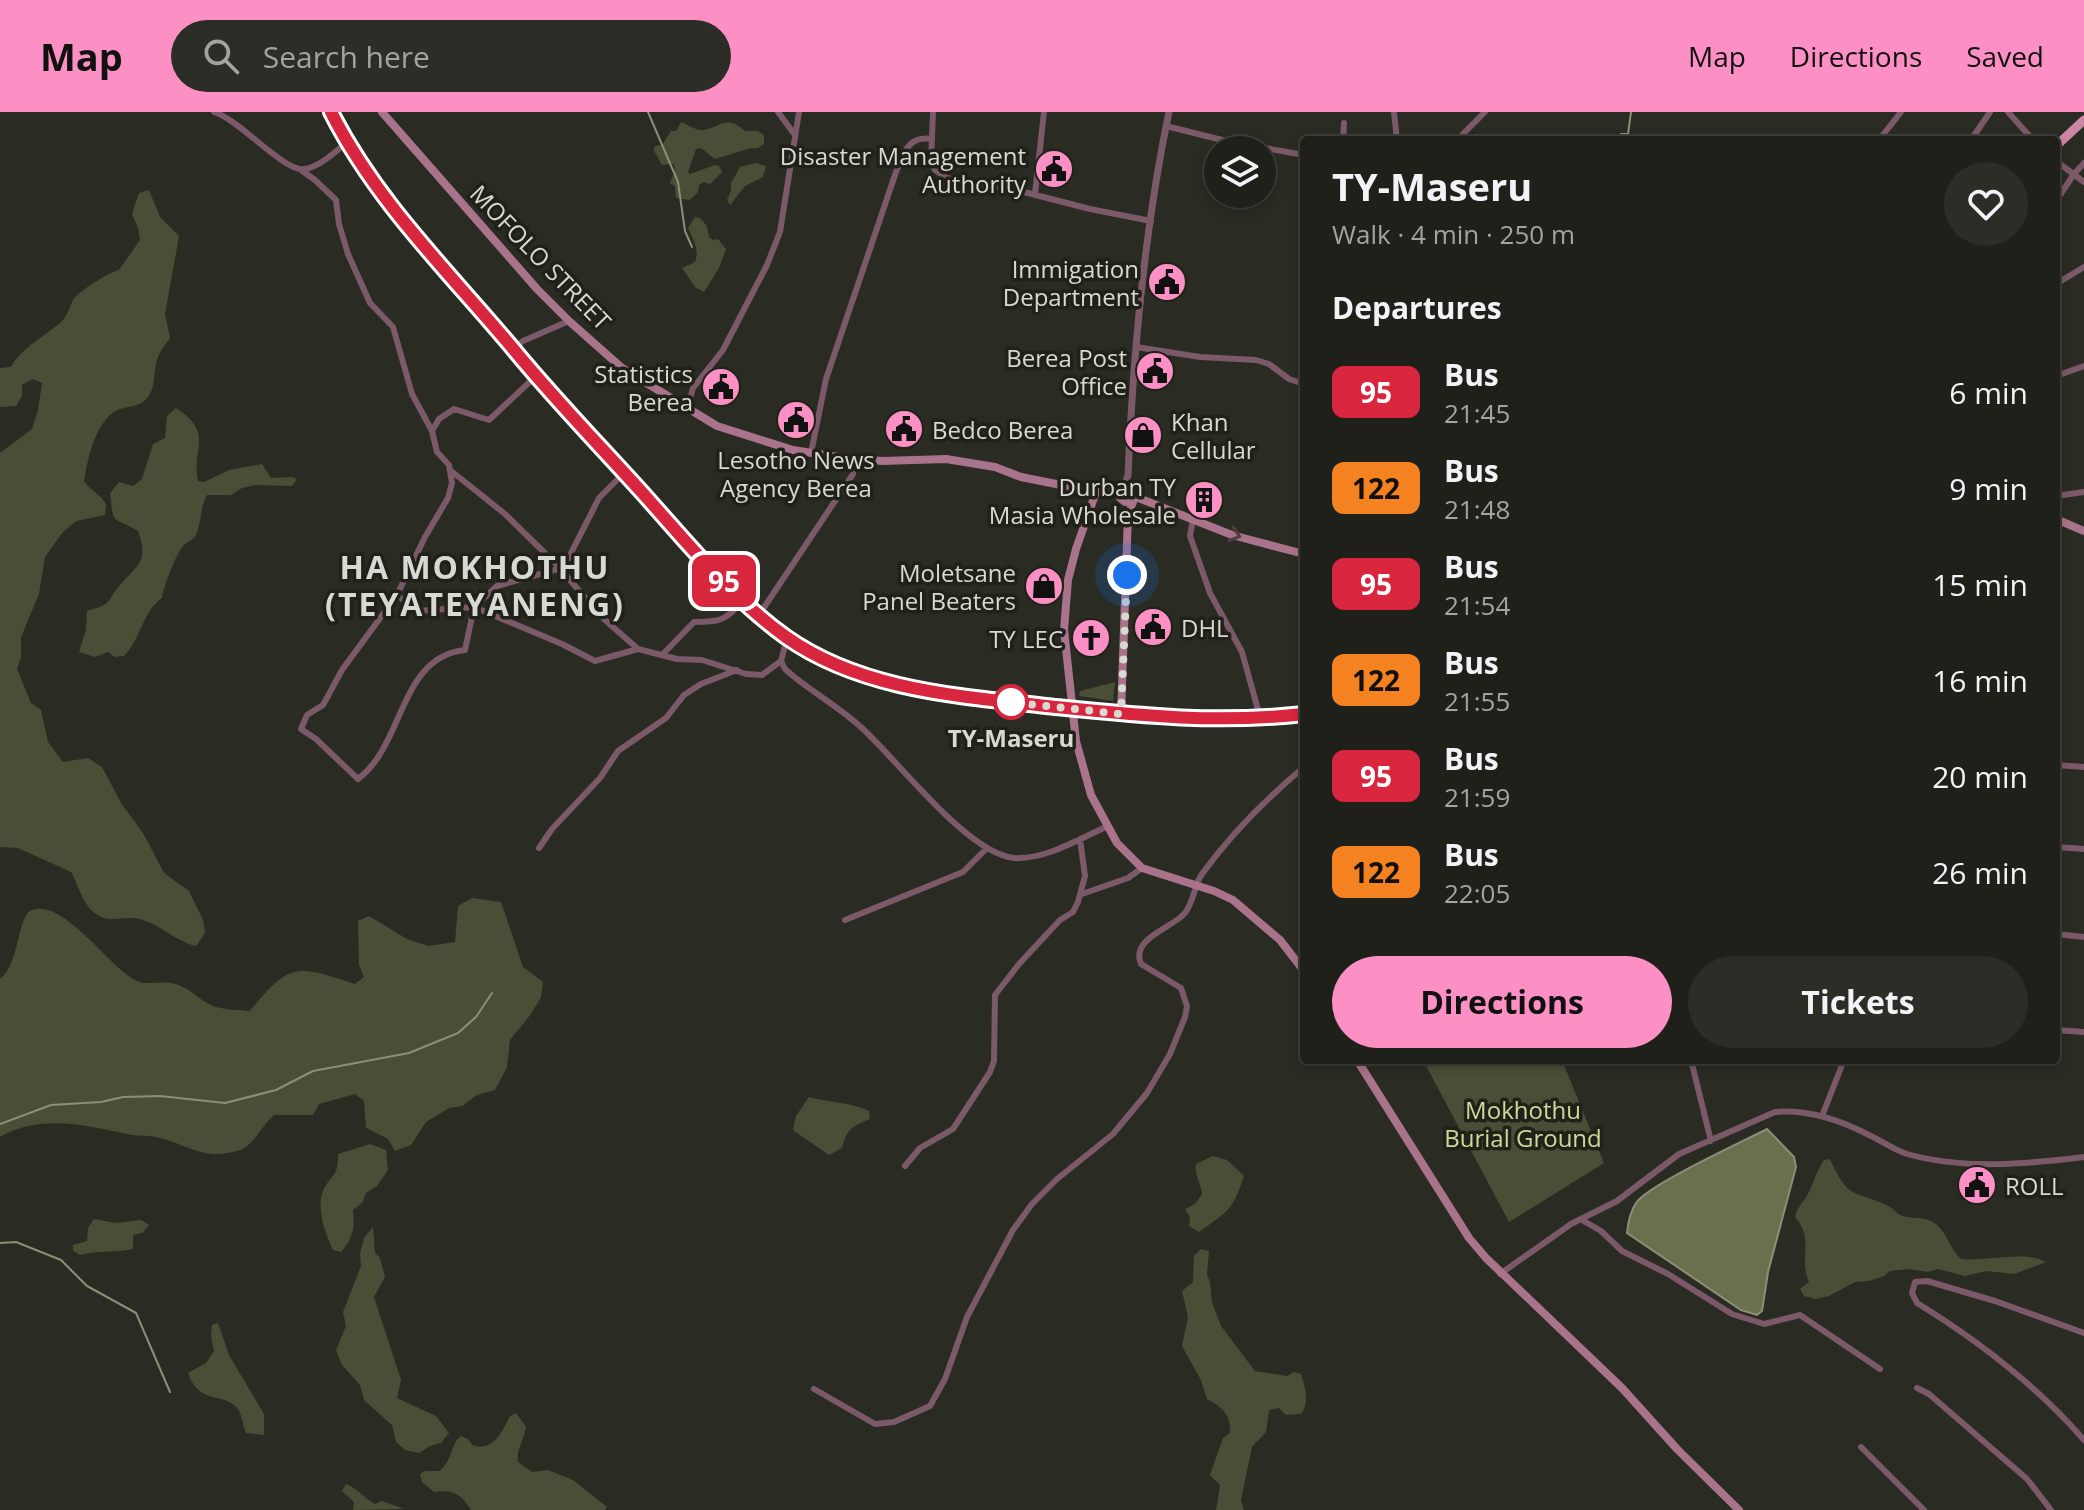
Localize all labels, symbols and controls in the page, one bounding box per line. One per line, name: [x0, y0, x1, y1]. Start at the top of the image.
search box: [171, 20, 731, 92]
text: Map: [40, 30, 123, 82]
icon: search: [199, 34, 243, 78]
text: Search here: [263, 36, 430, 77]
text: Map: [1688, 37, 1746, 75]
text: Directions: [1790, 37, 1922, 75]
text: Saved: [1966, 37, 2044, 75]
map controls: [1204, 136, 1276, 208]
button: layers: [1204, 136, 1276, 208]
place label: Disaster Management Authority: [780, 139, 1027, 200]
public building icon: Disaster Management Authority: [1033, 148, 1075, 190]
text: TY-Maseru: [1332, 160, 1532, 212]
button: heart: [1944, 162, 2028, 246]
street label: MOFOLO STREET: [463, 177, 619, 337]
text: Walk · 4 min · 250 m: [1332, 216, 1575, 252]
place label: Immigation Department: [1003, 252, 1139, 313]
public building icon: Immigation Department: [1146, 261, 1188, 303]
text: Departures: [1332, 287, 1502, 328]
place label: Berea Post Office: [1006, 341, 1127, 402]
public building icon: Berea Post Office: [1134, 350, 1176, 392]
text: Bus: [1444, 354, 1499, 395]
place label: Statistics Berea: [594, 357, 693, 418]
public building icon: Statistics Berea: [700, 366, 742, 408]
text: 6 min: [1949, 372, 2028, 413]
text: 95: [1360, 373, 1392, 411]
text: 21:45: [1444, 395, 1510, 431]
public building icon: Lesotho News Agency Berea: [775, 399, 817, 441]
place label: Khan Cellular: [1171, 405, 1256, 466]
public building icon: Bedco Berea: [883, 408, 925, 450]
place label: Bedco Berea: [932, 413, 1073, 446]
shop icon: Khan Cellular: [1122, 414, 1164, 456]
place label: Lesotho News Agency Berea: [717, 443, 875, 504]
text: Bus: [1444, 450, 1499, 491]
text: 9 min: [1949, 468, 2028, 509]
text: 122: [1352, 469, 1400, 507]
place label: Durban TY Masia Wholesale: [989, 470, 1177, 531]
building icon: Durban TY Masia Wholesale: [1183, 479, 1225, 521]
text: 21:48: [1444, 491, 1510, 527]
one-way arrow: [1227, 526, 1241, 542]
district label: HA MOKHOTHU (TEYATEYANENG): [325, 545, 625, 625]
text: Bus: [1444, 546, 1499, 587]
line badge: 95: [688, 555, 760, 607]
your location: [1107, 555, 1147, 595]
place label: Moletsane Panel Beaters: [862, 556, 1016, 617]
text: 95: [708, 562, 740, 600]
text: 15 min: [1932, 564, 2028, 605]
shop icon: Moletsane Panel Beaters: [1023, 565, 1065, 607]
text: 95: [1360, 565, 1392, 603]
text: 21:54: [1444, 587, 1510, 623]
public building icon: DHL: [1132, 606, 1174, 648]
place label: DHL: [1181, 611, 1229, 644]
church icon: TY LEC: [1070, 617, 1112, 659]
place label: TY LEC: [989, 622, 1063, 655]
text: Bus: [1444, 642, 1499, 683]
text: 16 min: [1932, 660, 2028, 701]
text: 122: [1352, 661, 1400, 699]
text: 21:55: [1444, 683, 1510, 719]
marker: TY-Maseru: [994, 685, 1028, 719]
place label: TY-Maseru: [948, 721, 1074, 754]
text: Bus: [1444, 738, 1499, 779]
text: 20 min: [1932, 756, 2028, 797]
text: 95: [1360, 757, 1392, 795]
text: 21:59: [1444, 779, 1510, 815]
text: Bus: [1444, 834, 1499, 875]
text: 26 min: [1932, 852, 2028, 893]
text: 122: [1352, 853, 1400, 891]
text: 22:05: [1444, 875, 1510, 911]
button: Directions: [1332, 956, 1672, 1048]
button: Tickets: [1688, 956, 2028, 1048]
park label: Mokhothu Burial Ground: [1444, 1093, 1602, 1154]
public building icon: ROLL: [1956, 1164, 1998, 1206]
place label: ROLL: [2005, 1169, 2064, 1202]

